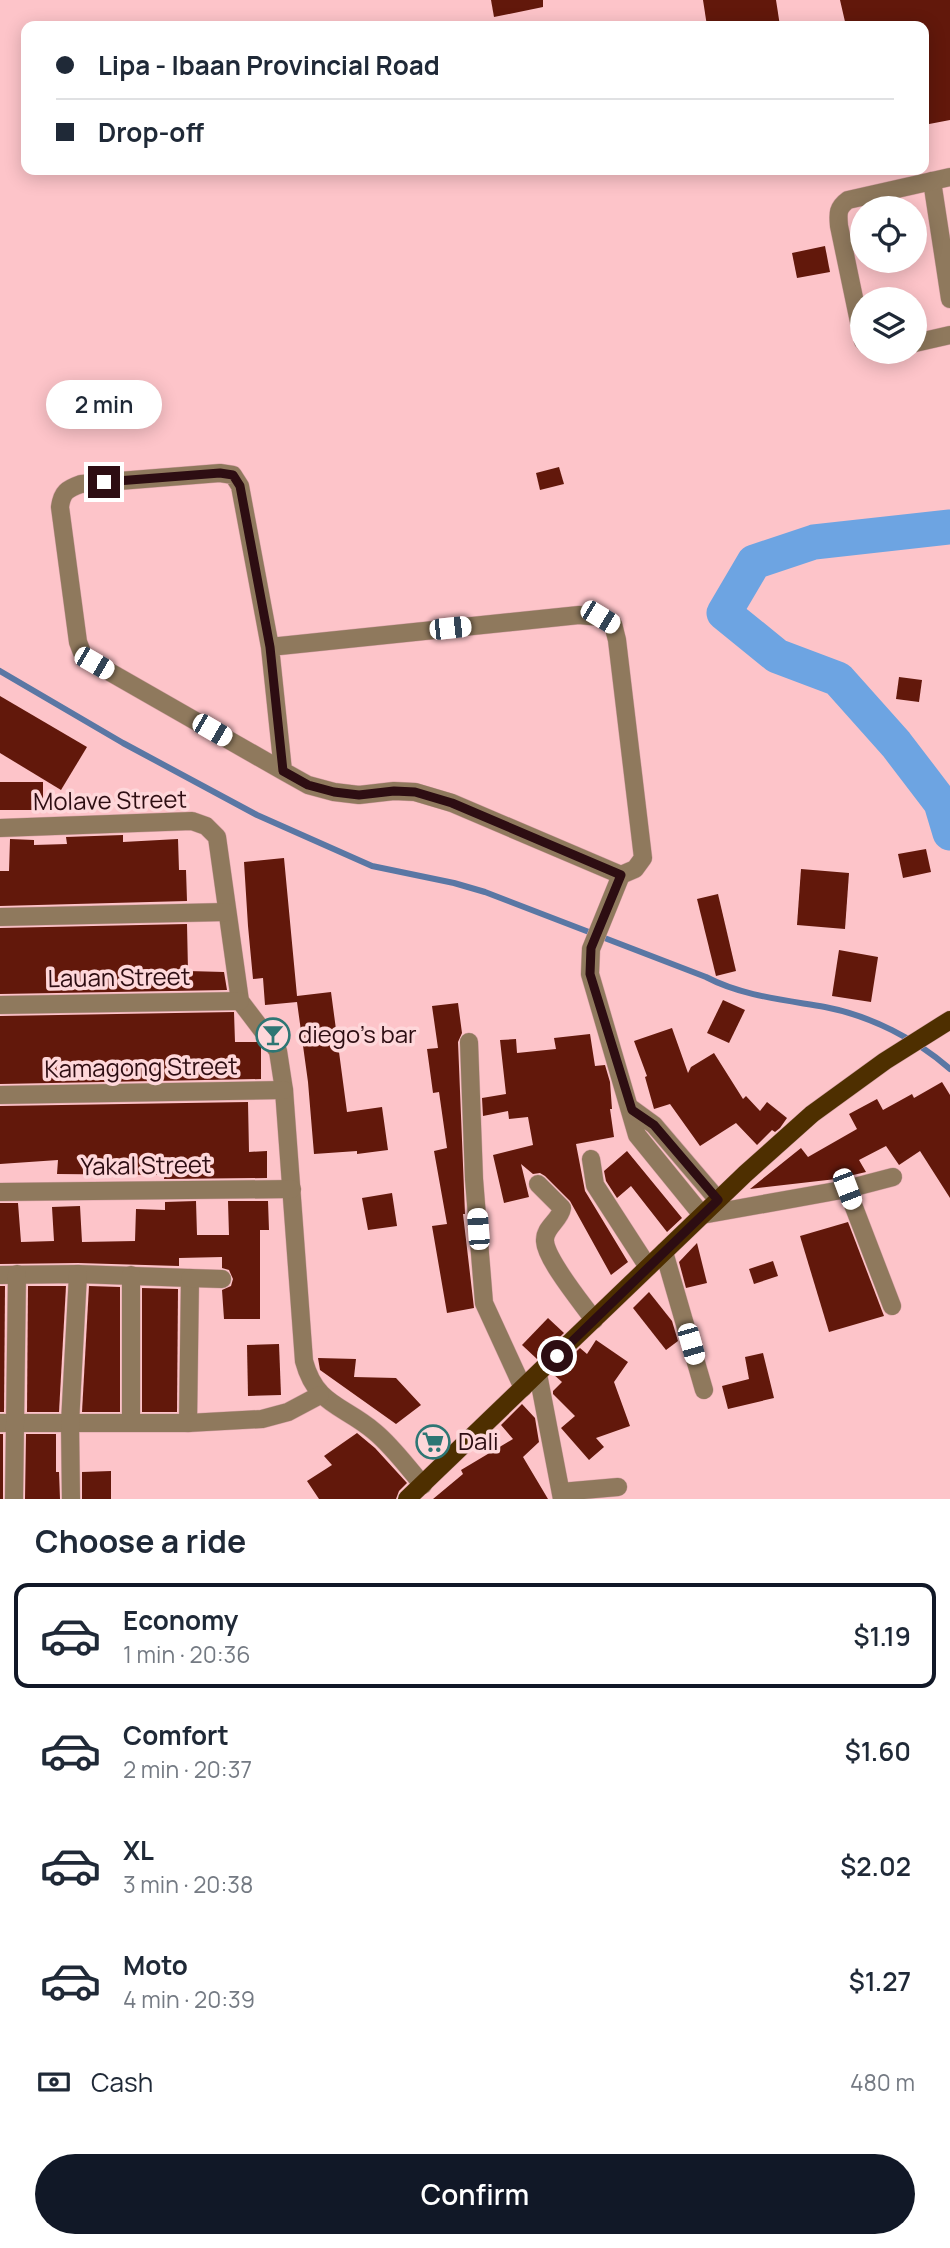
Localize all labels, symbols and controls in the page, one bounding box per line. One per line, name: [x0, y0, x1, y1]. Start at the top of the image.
text: Lipa - Ibaan Provincial Road: [98, 47, 440, 83]
text: Drop-off: [98, 114, 204, 150]
map controls: [850, 196, 927, 364]
button: locate: [850, 196, 927, 273]
button: layers: [850, 287, 927, 364]
callout: 2 min: [46, 380, 162, 430]
text: 2 min: [75, 388, 133, 420]
route end: [88, 466, 120, 498]
car: [577, 597, 624, 637]
car: [429, 615, 472, 641]
car: [71, 643, 118, 683]
car: [189, 710, 236, 750]
street label: Molave Street: [33, 782, 187, 817]
street label: Lauan Street: [47, 959, 191, 994]
bar icon: diego's bar: [254, 1016, 292, 1054]
place label: diego's bar: [298, 1017, 417, 1050]
street label: Kamagong Street: [44, 1048, 238, 1085]
street label: Yakal Street: [80, 1147, 212, 1182]
car: [830, 1166, 865, 1212]
car: [467, 1207, 490, 1251]
car: [676, 1321, 707, 1367]
route start: [541, 1340, 573, 1372]
supermarket icon: Dali: [414, 1423, 452, 1461]
place label: Dali: [458, 1424, 499, 1457]
text: Choose a ride: [35, 1519, 246, 1563]
text: Economy: [123, 1602, 238, 1638]
icon: car: [39, 1604, 102, 1667]
text: $1.19: [854, 1618, 911, 1654]
text: 1 min · 20:36: [123, 1638, 251, 1670]
text: Comfort: [123, 1717, 229, 1753]
icon: car: [39, 1719, 102, 1782]
text: $1.60: [845, 1733, 911, 1769]
text: 2 min · 20:37: [123, 1753, 252, 1785]
text: XL: [123, 1832, 154, 1868]
icon: car: [39, 1834, 102, 1897]
text: $2.02: [840, 1848, 911, 1884]
text: 3 min · 20:38: [123, 1868, 253, 1900]
text: Moto: [123, 1947, 188, 1983]
icon: car: [39, 1949, 102, 2012]
text: $1.27: [849, 1963, 911, 1999]
text: 4 min · 20:39: [123, 1983, 255, 2015]
icon: cash: [35, 2063, 73, 2101]
text: Cash: [91, 2064, 153, 2100]
text: 480 m: [850, 2066, 915, 2098]
button: Confirm: [35, 2154, 915, 2234]

